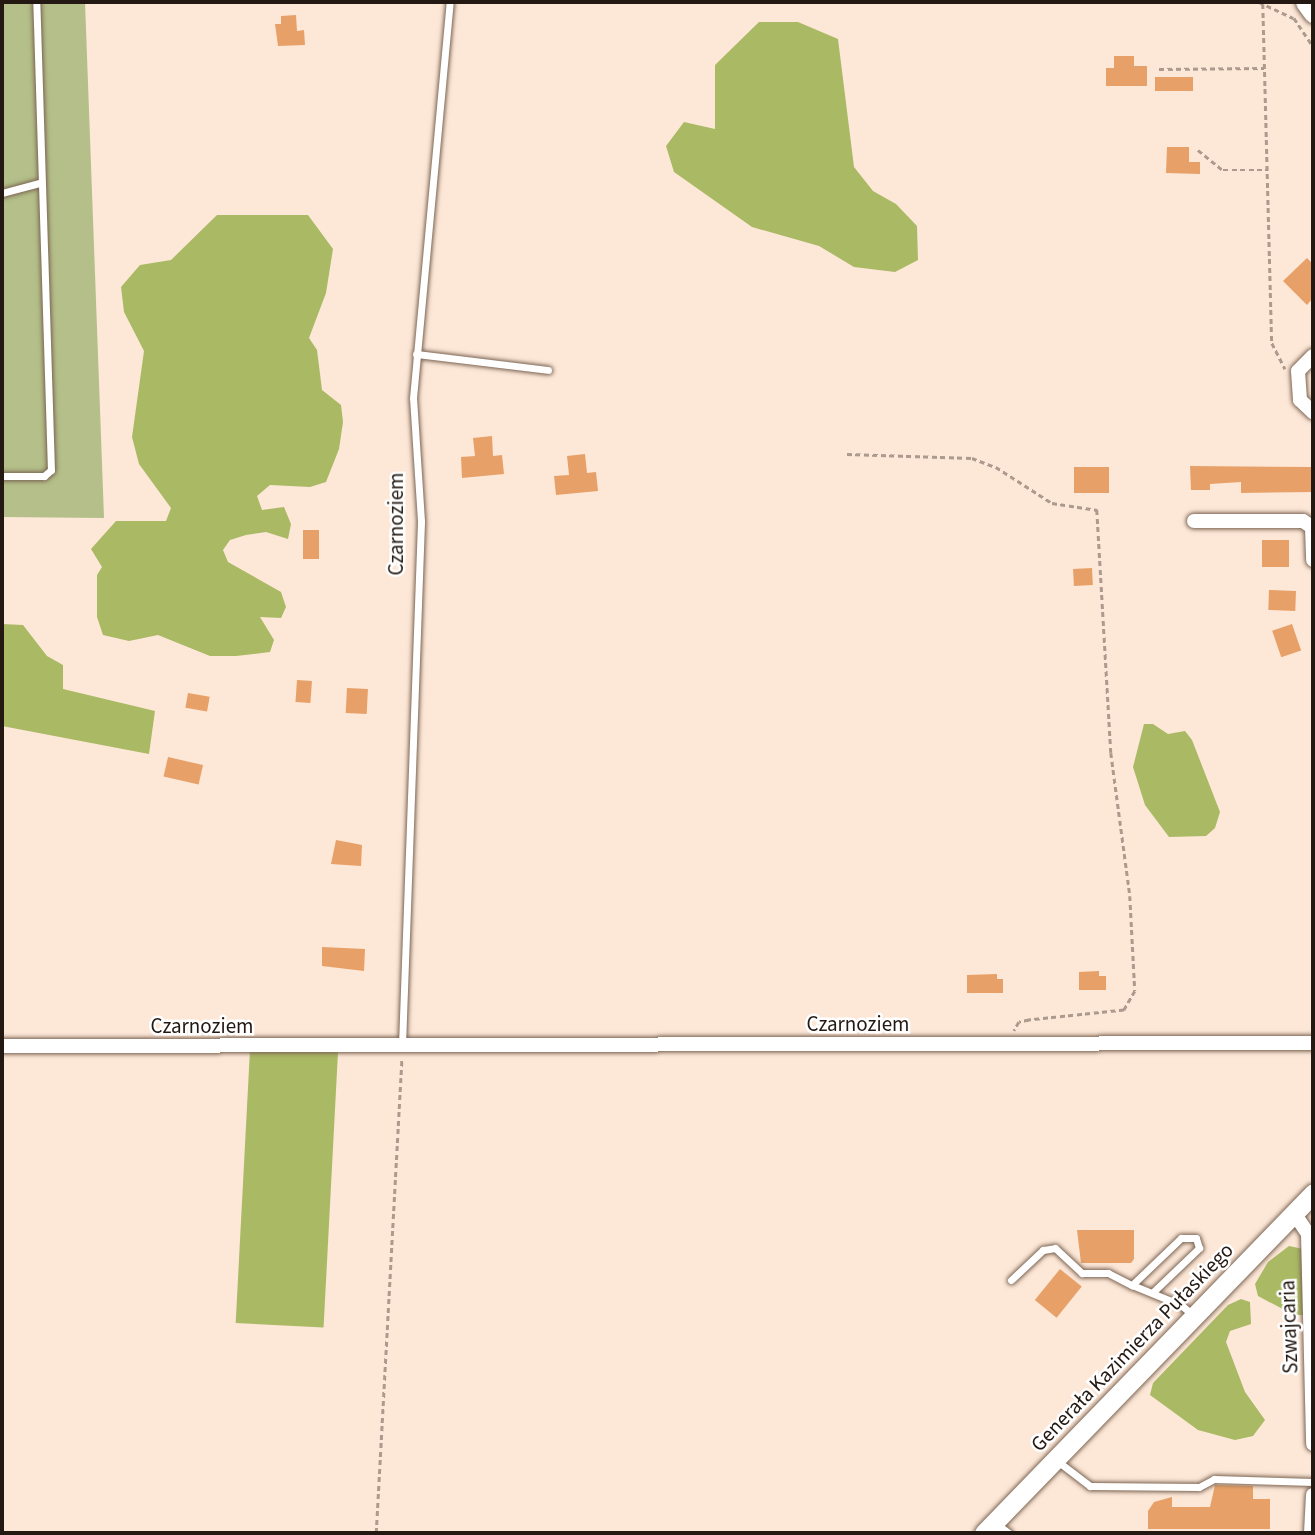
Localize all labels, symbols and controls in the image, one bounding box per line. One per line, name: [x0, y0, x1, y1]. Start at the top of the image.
street label: Czarnoziem: [383, 473, 409, 575]
street label: Czarnoziem: [807, 1011, 909, 1037]
street label: Czarnoziem: [151, 1013, 253, 1039]
street label: Generała Kazimierza Pułaskiego: [1026, 1237, 1238, 1457]
street label: Szwajcaria: [1275, 1280, 1303, 1374]

